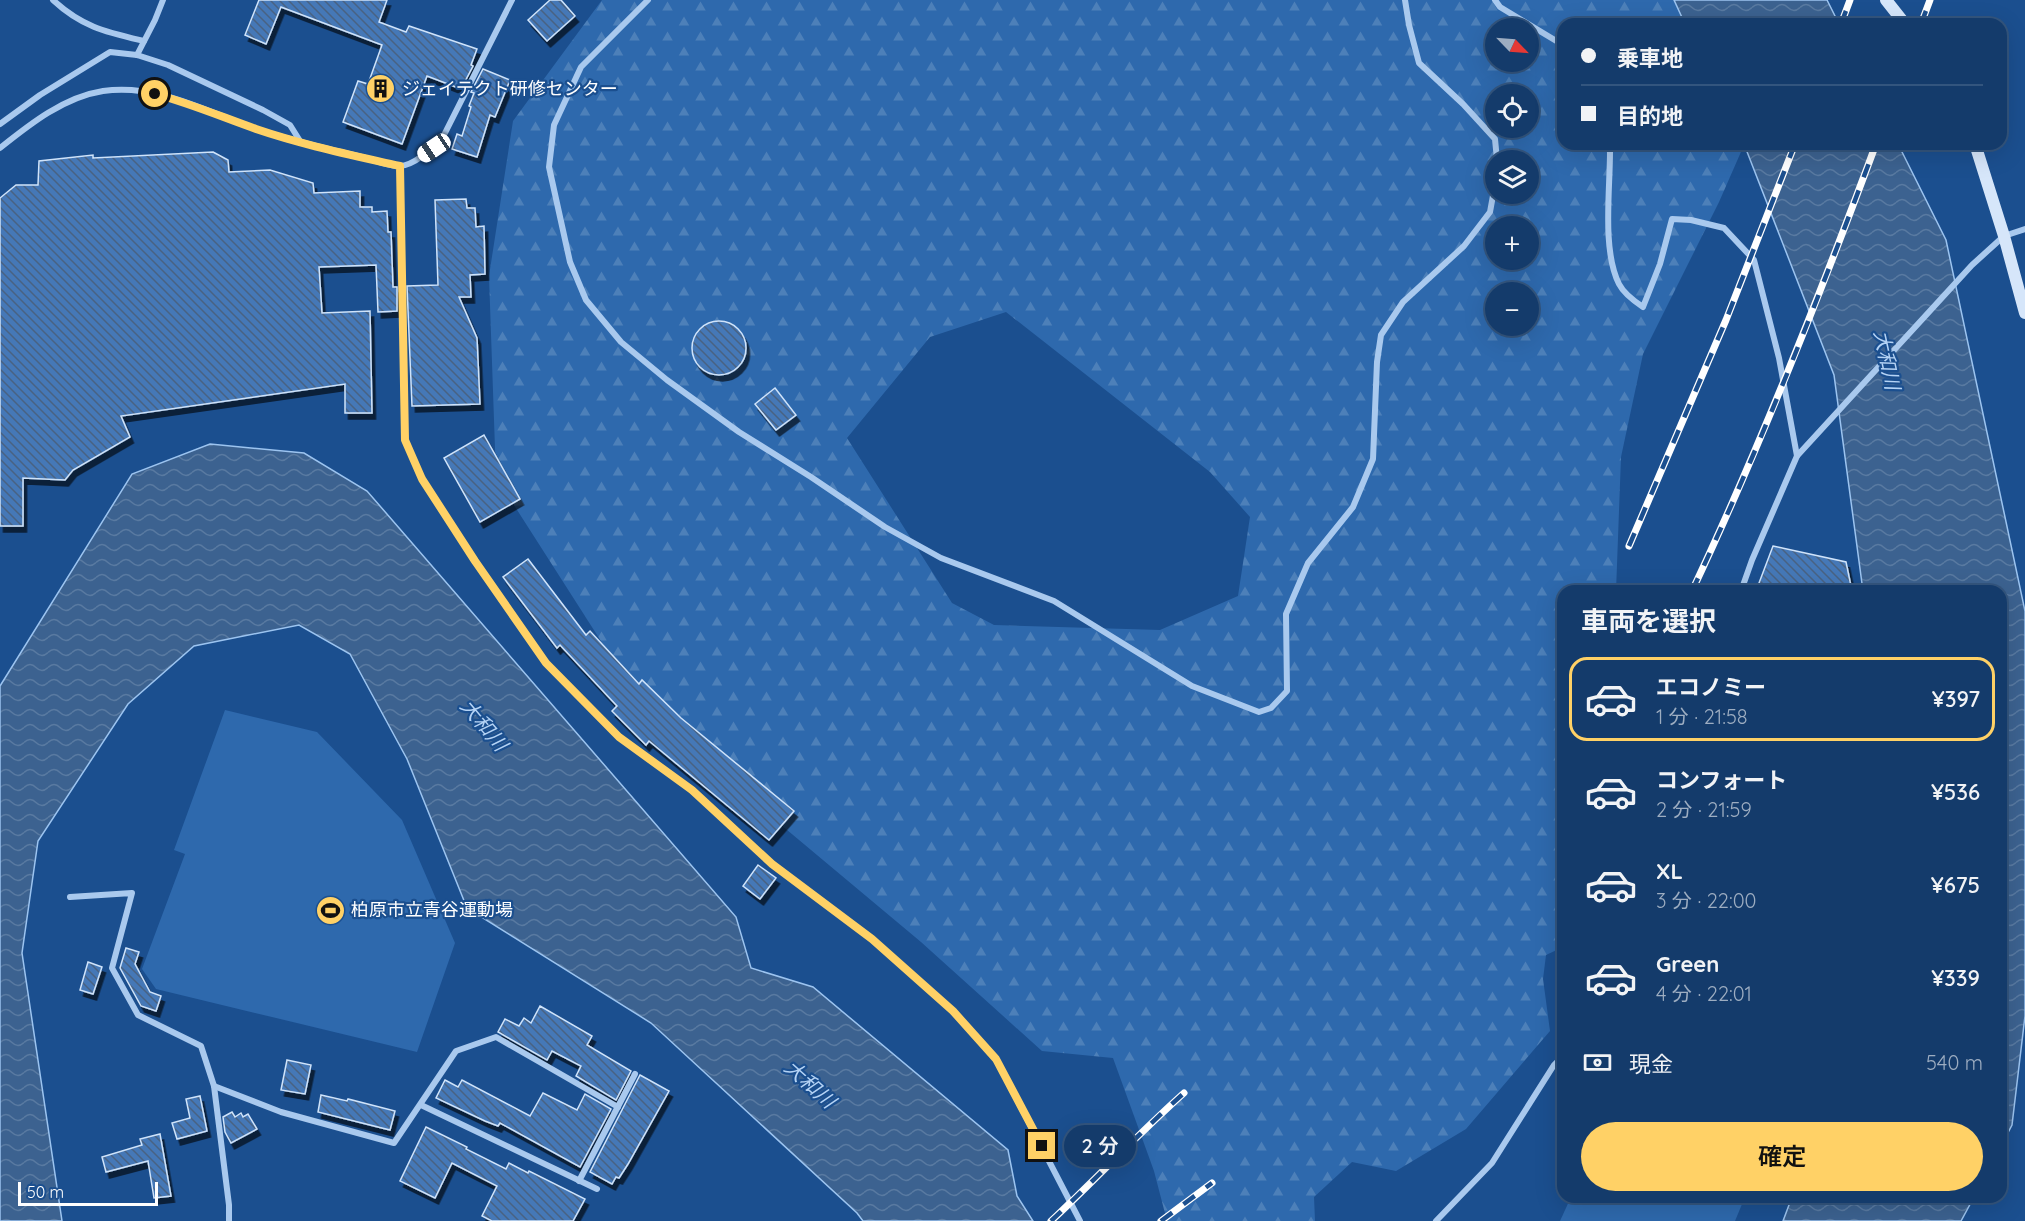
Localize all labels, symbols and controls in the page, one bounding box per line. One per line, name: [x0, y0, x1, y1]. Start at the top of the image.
north arrow: [1485, 18, 1539, 72]
map controls: [1485, 18, 1539, 336]
text: 乗車地: [1617, 44, 1683, 72]
building icon: ジェイテクト研修センター: [365, 73, 397, 105]
place label: ジェイテクト研修センター: [402, 77, 618, 100]
route start: [141, 80, 168, 107]
button: locate: [1485, 84, 1539, 138]
text: 目的地: [1617, 102, 1683, 130]
car: [414, 130, 454, 166]
button: layers: [1485, 150, 1539, 204]
button: +: [1485, 216, 1539, 270]
button: −: [1485, 282, 1539, 336]
water label: 大和川: [1869, 328, 1906, 394]
text: 車両を選択: [1581, 604, 1716, 638]
icon: car: [1584, 672, 1638, 726]
text: エコノミー: [1656, 673, 1766, 701]
text: ¥397: [1932, 685, 1980, 713]
water label: 大和川: [456, 694, 515, 757]
text: 1 分 · 21:58: [1656, 704, 1748, 729]
icon: car: [1584, 765, 1638, 819]
text: コンフォート: [1656, 766, 1787, 794]
text: ¥536: [1931, 778, 1980, 806]
text: 2 分 · 21:59: [1656, 797, 1752, 822]
text: XL: [1656, 857, 1683, 885]
icon: car: [1584, 858, 1638, 912]
text: ¥675: [1931, 871, 1980, 899]
text: 3 分 · 22:00: [1656, 888, 1756, 913]
sports icon: 柏原市立青谷運動場: [314, 894, 346, 926]
place label: 柏原市立青谷運動場: [351, 898, 513, 921]
text: Green: [1656, 950, 1719, 978]
icon: car: [1584, 951, 1638, 1005]
text: ¥339: [1931, 964, 1980, 992]
text: 4 分 · 22:01: [1656, 981, 1752, 1006]
icon: cash: [1581, 1046, 1614, 1079]
text: 現金: [1629, 1050, 1673, 1078]
text: 540 m: [1926, 1050, 1983, 1075]
water label: 大和川: [780, 1054, 842, 1114]
button: 確定: [1581, 1122, 1983, 1191]
callout: 2 分: [1063, 1125, 1135, 1167]
route end: [1028, 1132, 1055, 1159]
text: 2 分: [1082, 1133, 1118, 1158]
scale bar: [18, 1179, 158, 1206]
text: 50 m: [27, 1182, 64, 1202]

